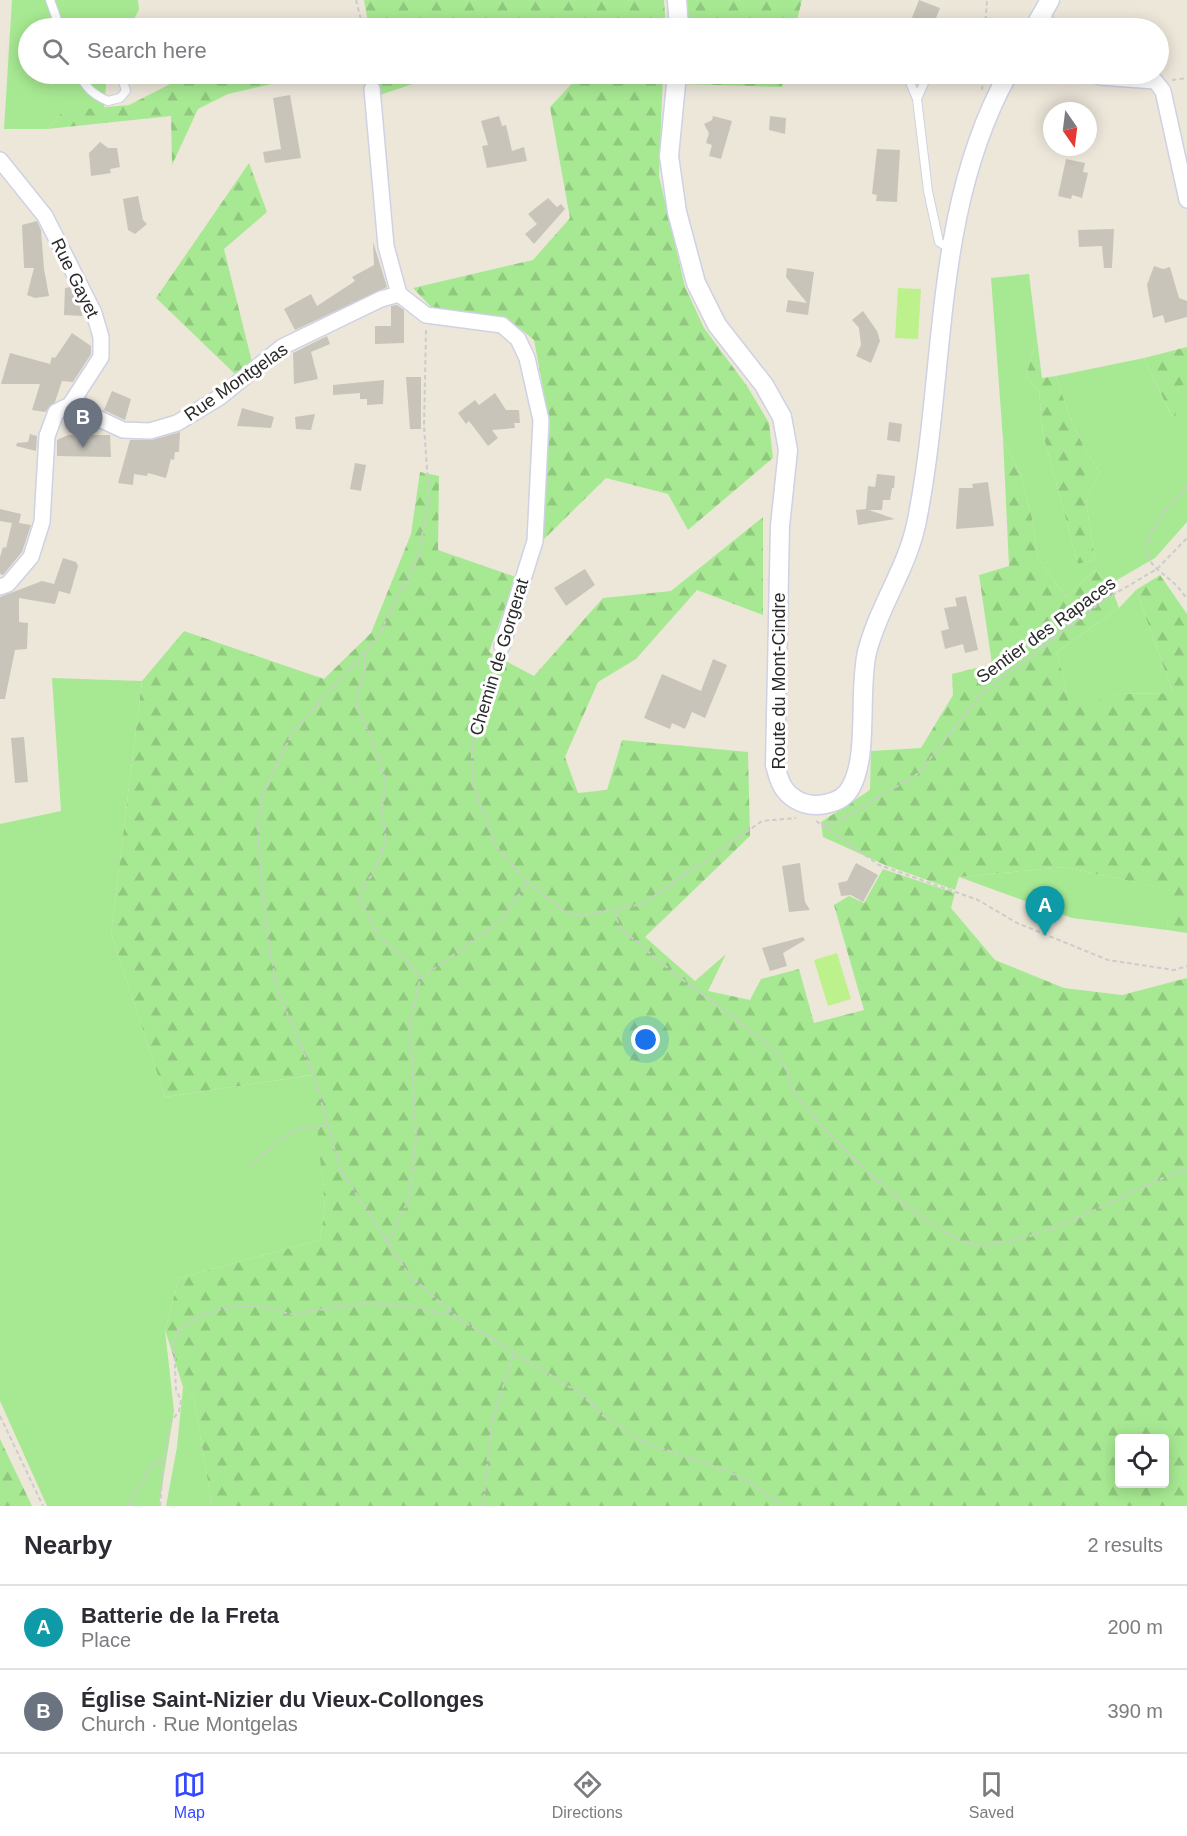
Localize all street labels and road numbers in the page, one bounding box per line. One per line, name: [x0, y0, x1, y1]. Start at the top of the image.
street label: Rue Gayet: [47, 235, 103, 321]
street label: Rue Montgelas: [181, 339, 291, 425]
street label: Sentier des Rapaces: [973, 573, 1119, 687]
street label: Chemin de Gorgerat: [466, 576, 532, 738]
street label: Route du Mont-Cindre: [769, 592, 789, 770]

